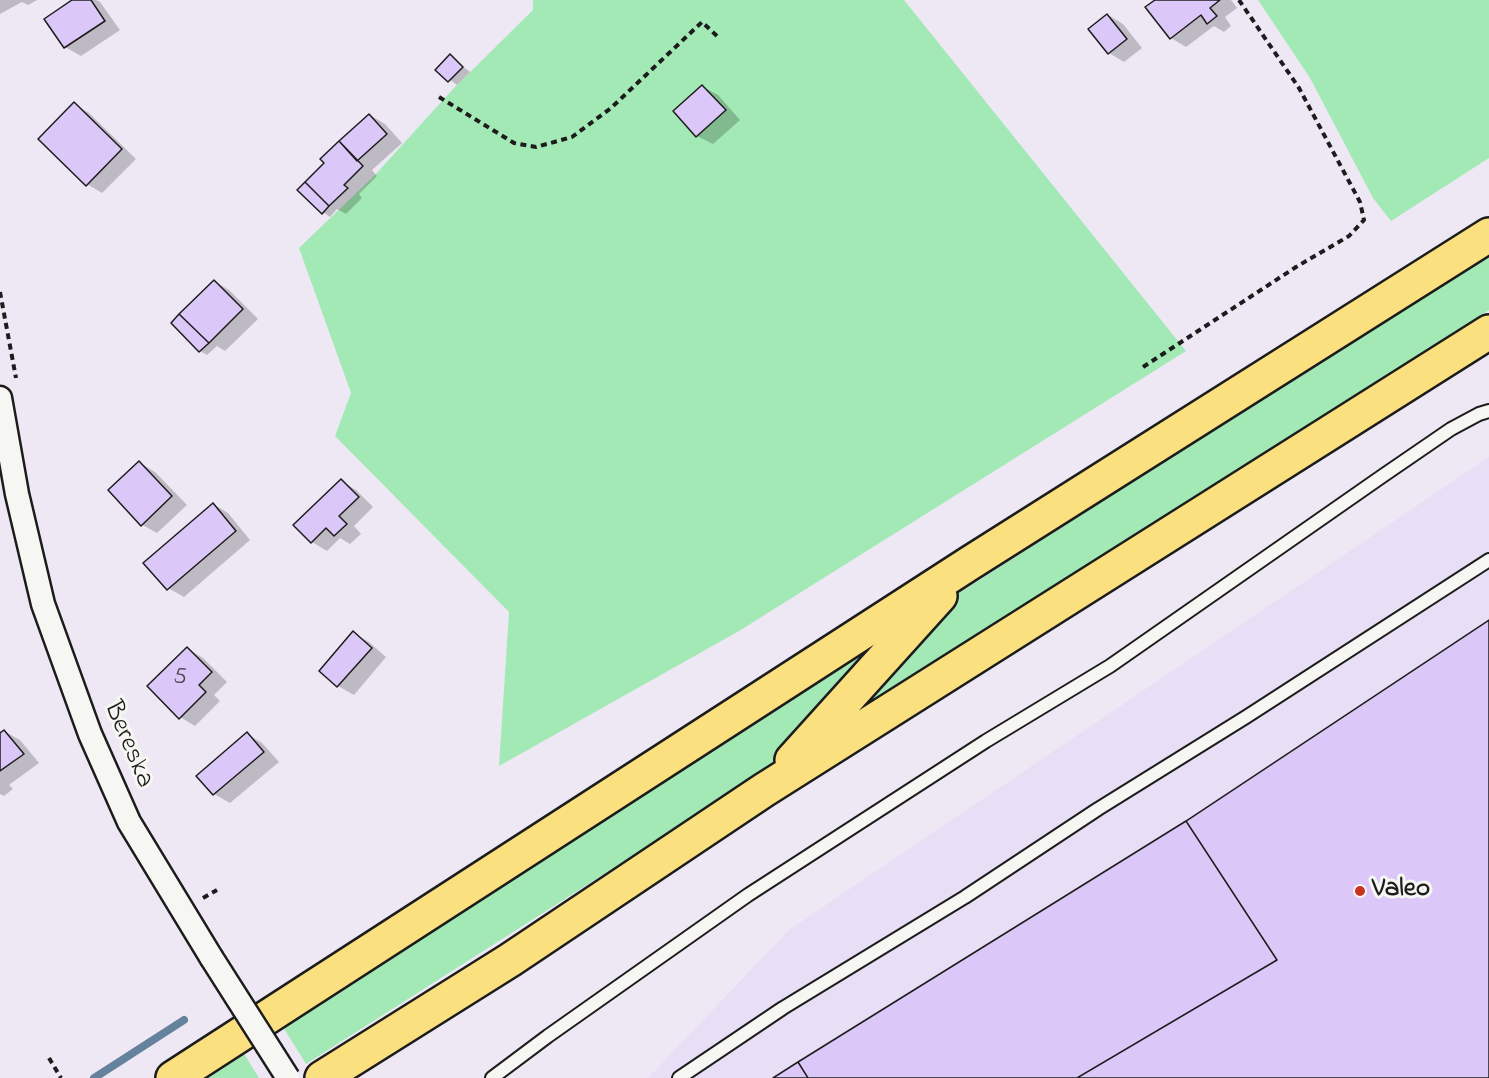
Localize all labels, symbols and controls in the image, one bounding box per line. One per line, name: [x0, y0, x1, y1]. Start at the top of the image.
house number: 5: [173, 665, 187, 693]
street label: Bereska: [94, 697, 160, 793]
place label: Valeo: [1372, 875, 1430, 907]
marker: Valeo: [1353, 884, 1367, 898]

